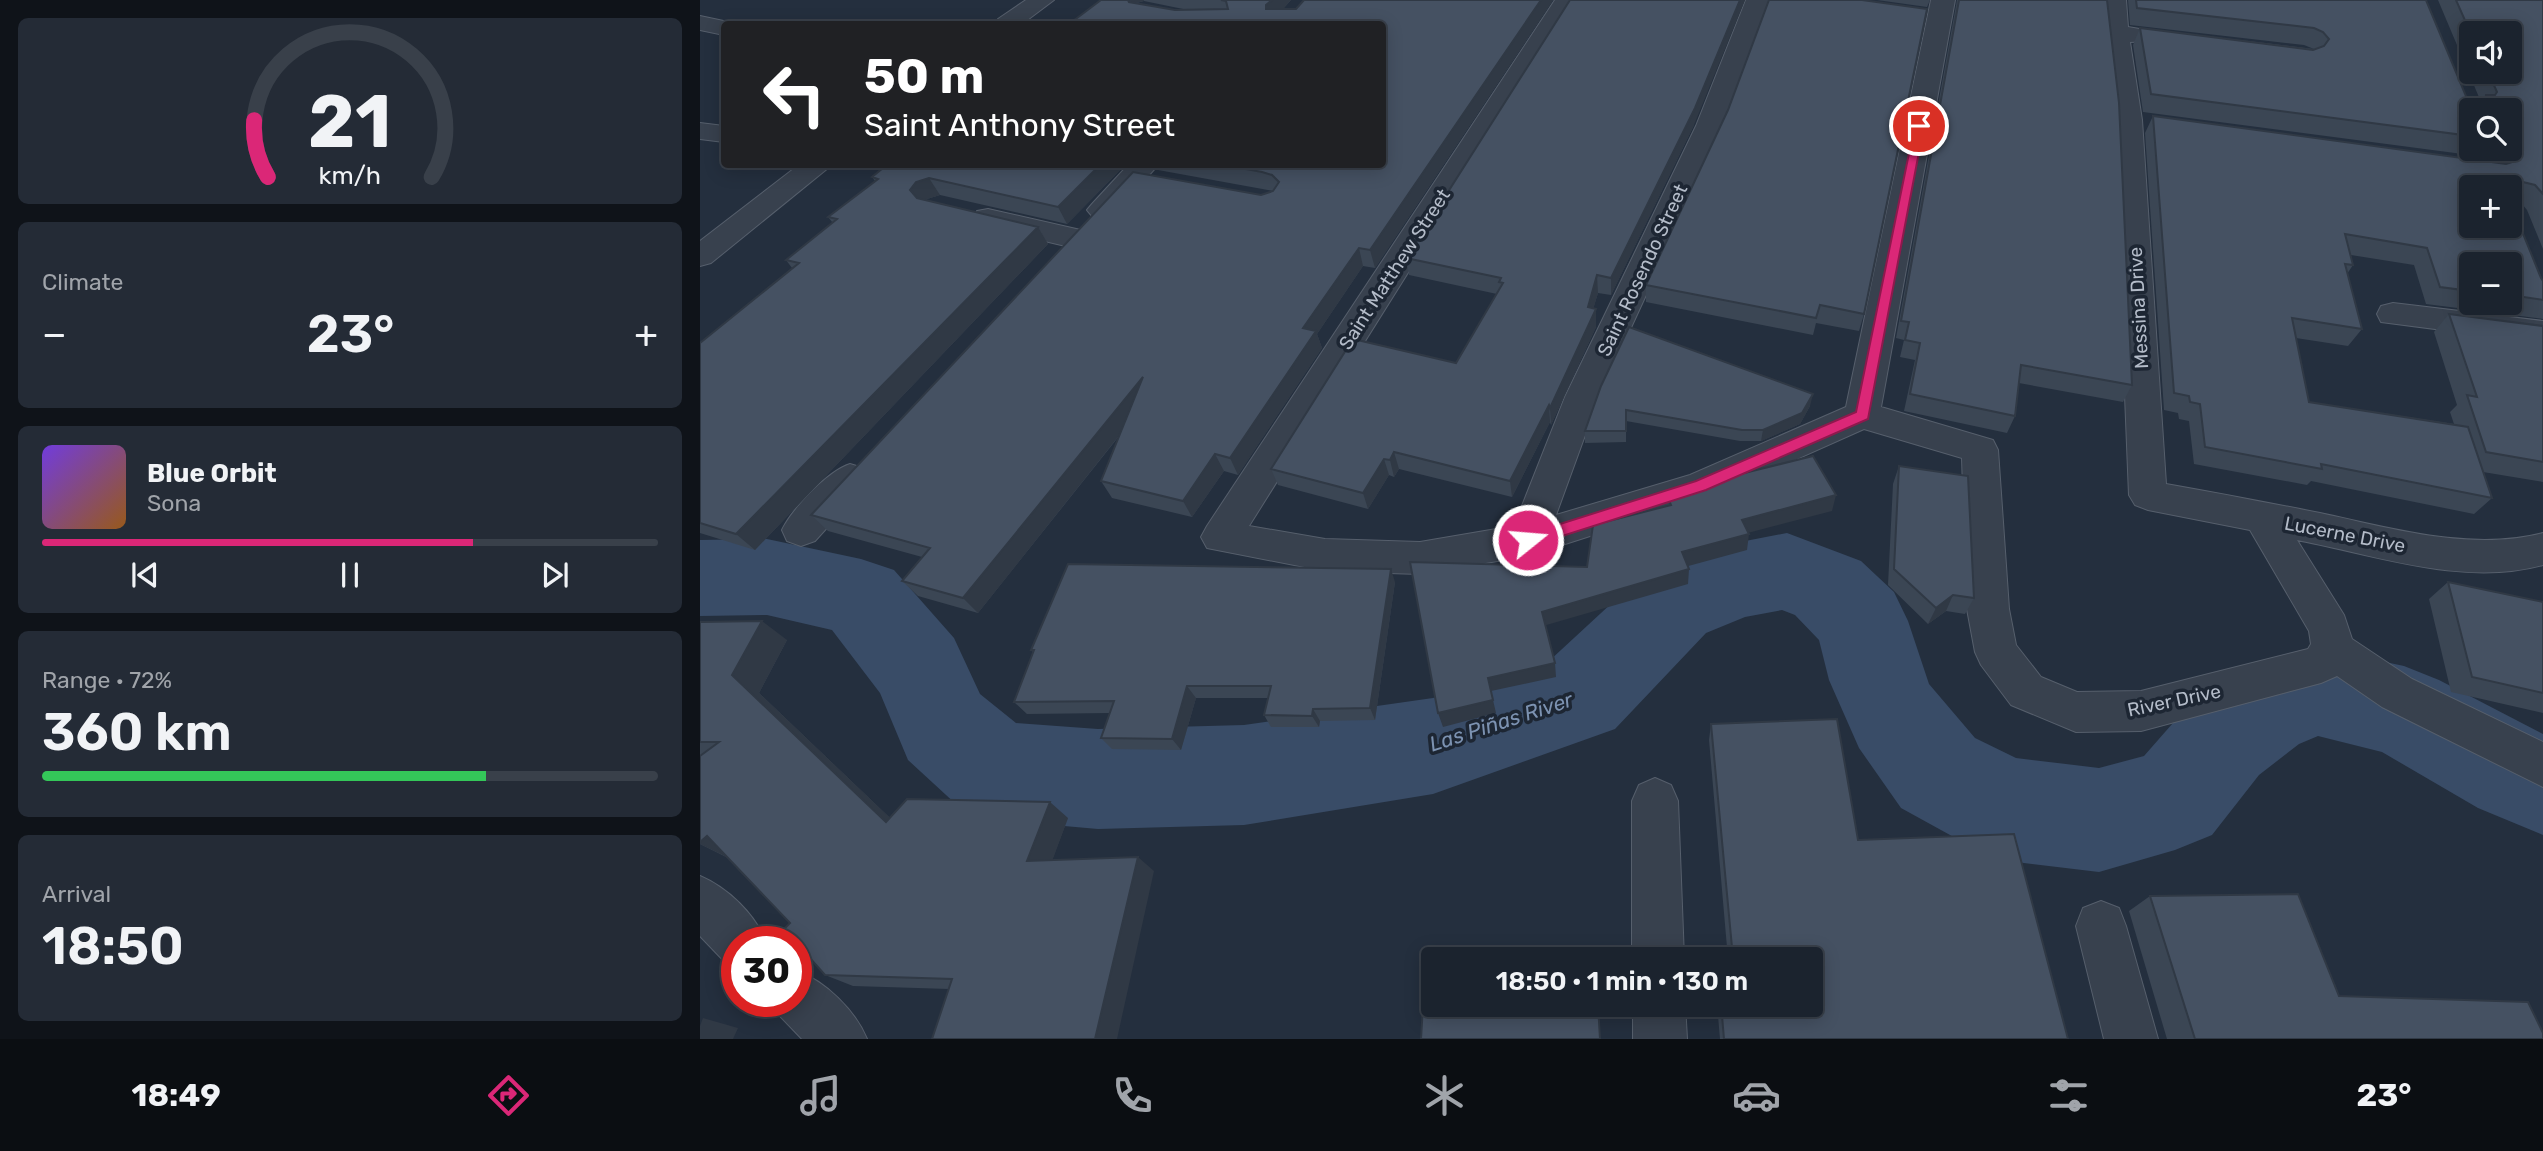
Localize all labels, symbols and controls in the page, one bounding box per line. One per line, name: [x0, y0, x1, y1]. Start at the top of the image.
map controls: [2459, 21, 2522, 315]
button: sound: [2459, 21, 2522, 84]
text: 50 m: [864, 47, 984, 105]
icon: left: [749, 49, 840, 140]
text: 21: [308, 79, 392, 165]
pin: [1889, 96, 1949, 156]
button: search: [2459, 98, 2522, 161]
text: Saint Anthony Street: [864, 106, 1175, 144]
icon: arrive: [1900, 107, 1938, 145]
text: km/h: [319, 161, 381, 190]
button: +: [2459, 175, 2522, 238]
street label: Saint Rosendo Street: [1592, 180, 1693, 360]
street label: Saint Matthew Street: [1334, 184, 1455, 354]
street label: Messina Drive: [2124, 246, 2153, 370]
button: −: [2459, 252, 2522, 315]
text: Climate: [42, 268, 123, 296]
text: 23°: [307, 303, 394, 365]
text: −: [42, 311, 67, 357]
text: +: [634, 311, 658, 357]
text: Blue Orbit: [147, 458, 277, 489]
text: Sona: [147, 489, 201, 517]
position arrow: [1491, 503, 1565, 577]
street label: Lucerne Drive: [2282, 511, 2407, 557]
icon: previous: [126, 556, 164, 594]
icon: pause: [331, 556, 369, 594]
icon: next: [536, 556, 574, 594]
text: Range · 72%: [42, 666, 172, 694]
street label: River Drive: [2125, 679, 2223, 722]
water label: Las Piñas River: [1426, 686, 1577, 756]
text: 360 km: [42, 701, 232, 763]
text: Arrival: [42, 880, 111, 908]
text: 18:50: [42, 915, 184, 977]
speed limit sign: 30: [721, 926, 812, 1017]
text: 18:50 · 1 min · 130 m: [1496, 966, 1748, 997]
icon: directions: [484, 1071, 533, 1120]
icon: music: [796, 1071, 845, 1120]
icon: phone: [1108, 1071, 1157, 1120]
icon: climate: [1420, 1071, 1469, 1120]
icon: car: [1732, 1071, 1781, 1120]
icon: filters: [2044, 1071, 2093, 1120]
text: 18:49: [132, 1076, 221, 1114]
text: 23°: [2356, 1076, 2411, 1114]

